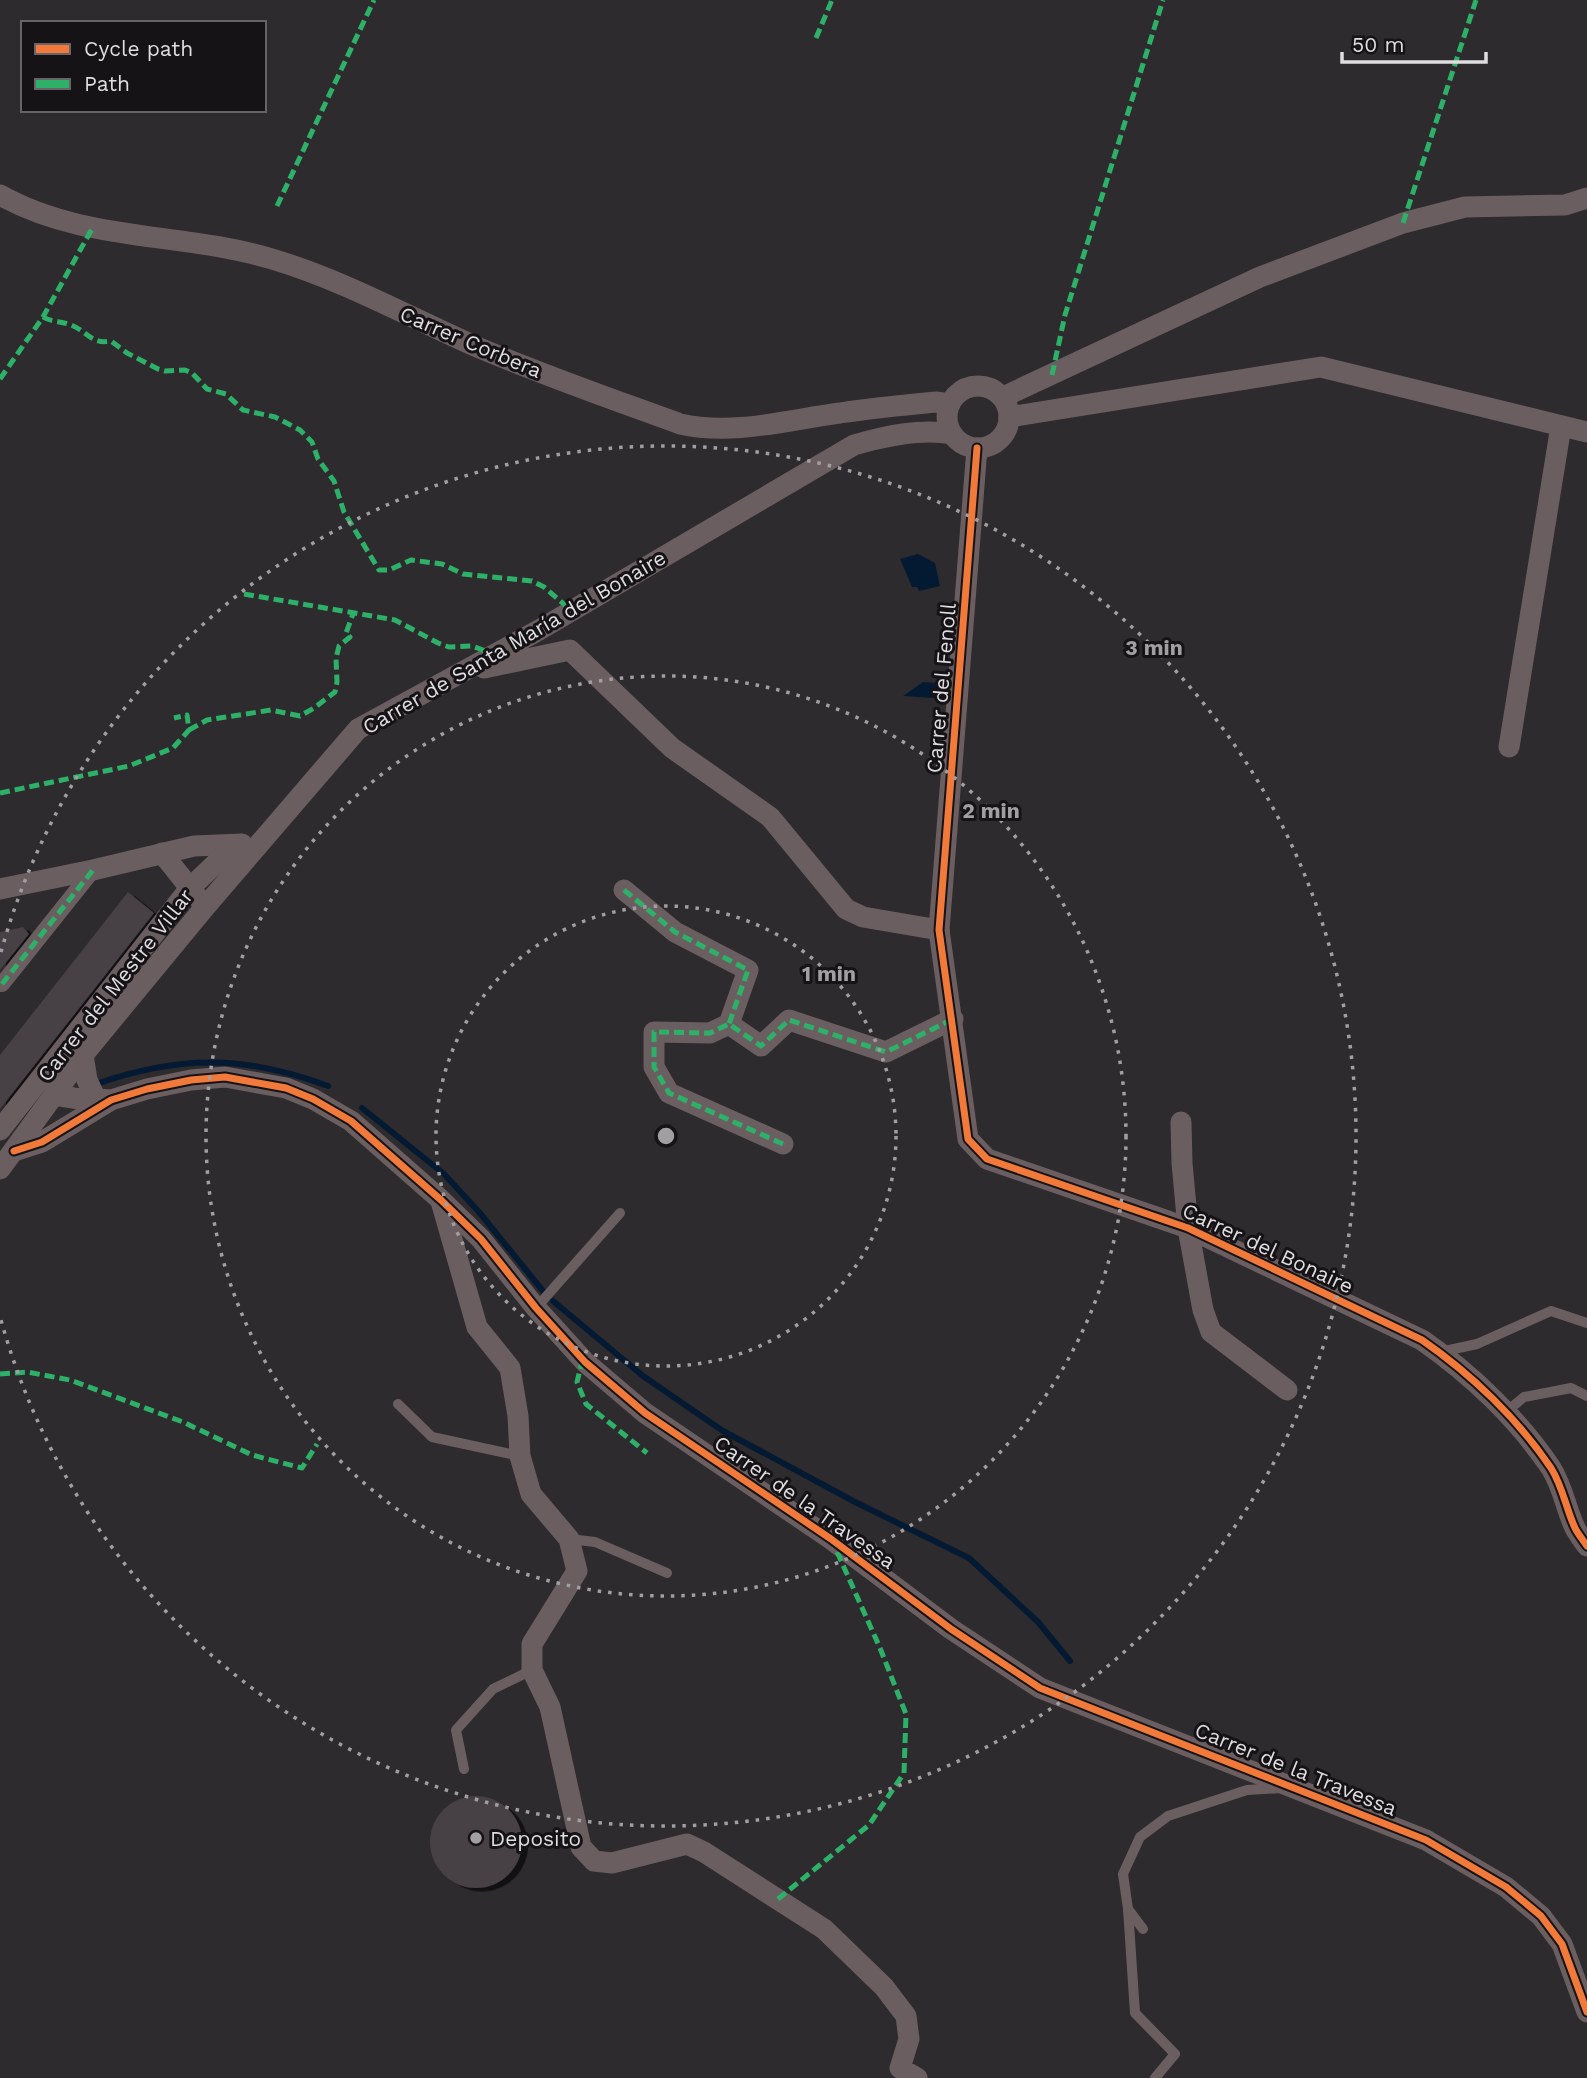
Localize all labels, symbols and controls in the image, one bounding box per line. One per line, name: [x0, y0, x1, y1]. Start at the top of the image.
legend: [21, 21, 266, 112]
scale bar: [1342, 21, 1486, 65]
text: 50 m: [1352, 32, 1404, 57]
text: Cycle path: [84, 36, 193, 61]
text: Path: [84, 71, 130, 96]
street label: Carrer Corbera: [396, 301, 546, 383]
street label: Carrer de Santa María del Bonaire: [358, 545, 670, 739]
street label: Carrer del Fenoll: [921, 601, 961, 774]
text: 3 min: [1125, 635, 1183, 660]
text: 2 min: [962, 798, 1020, 823]
street label: Carrer del Mestre Villar: [32, 883, 198, 1086]
text: 1 min: [802, 961, 856, 986]
centre of rings: [654, 1124, 678, 1148]
street label: Carrer del Bonaire: [1179, 1197, 1357, 1299]
street label: Carrer de la Travessa: [710, 1430, 900, 1574]
street label: Carrer de la Travessa: [1191, 1717, 1401, 1821]
place label: Deposito: [490, 1826, 581, 1851]
marker: Deposito: [468, 1830, 484, 1846]

